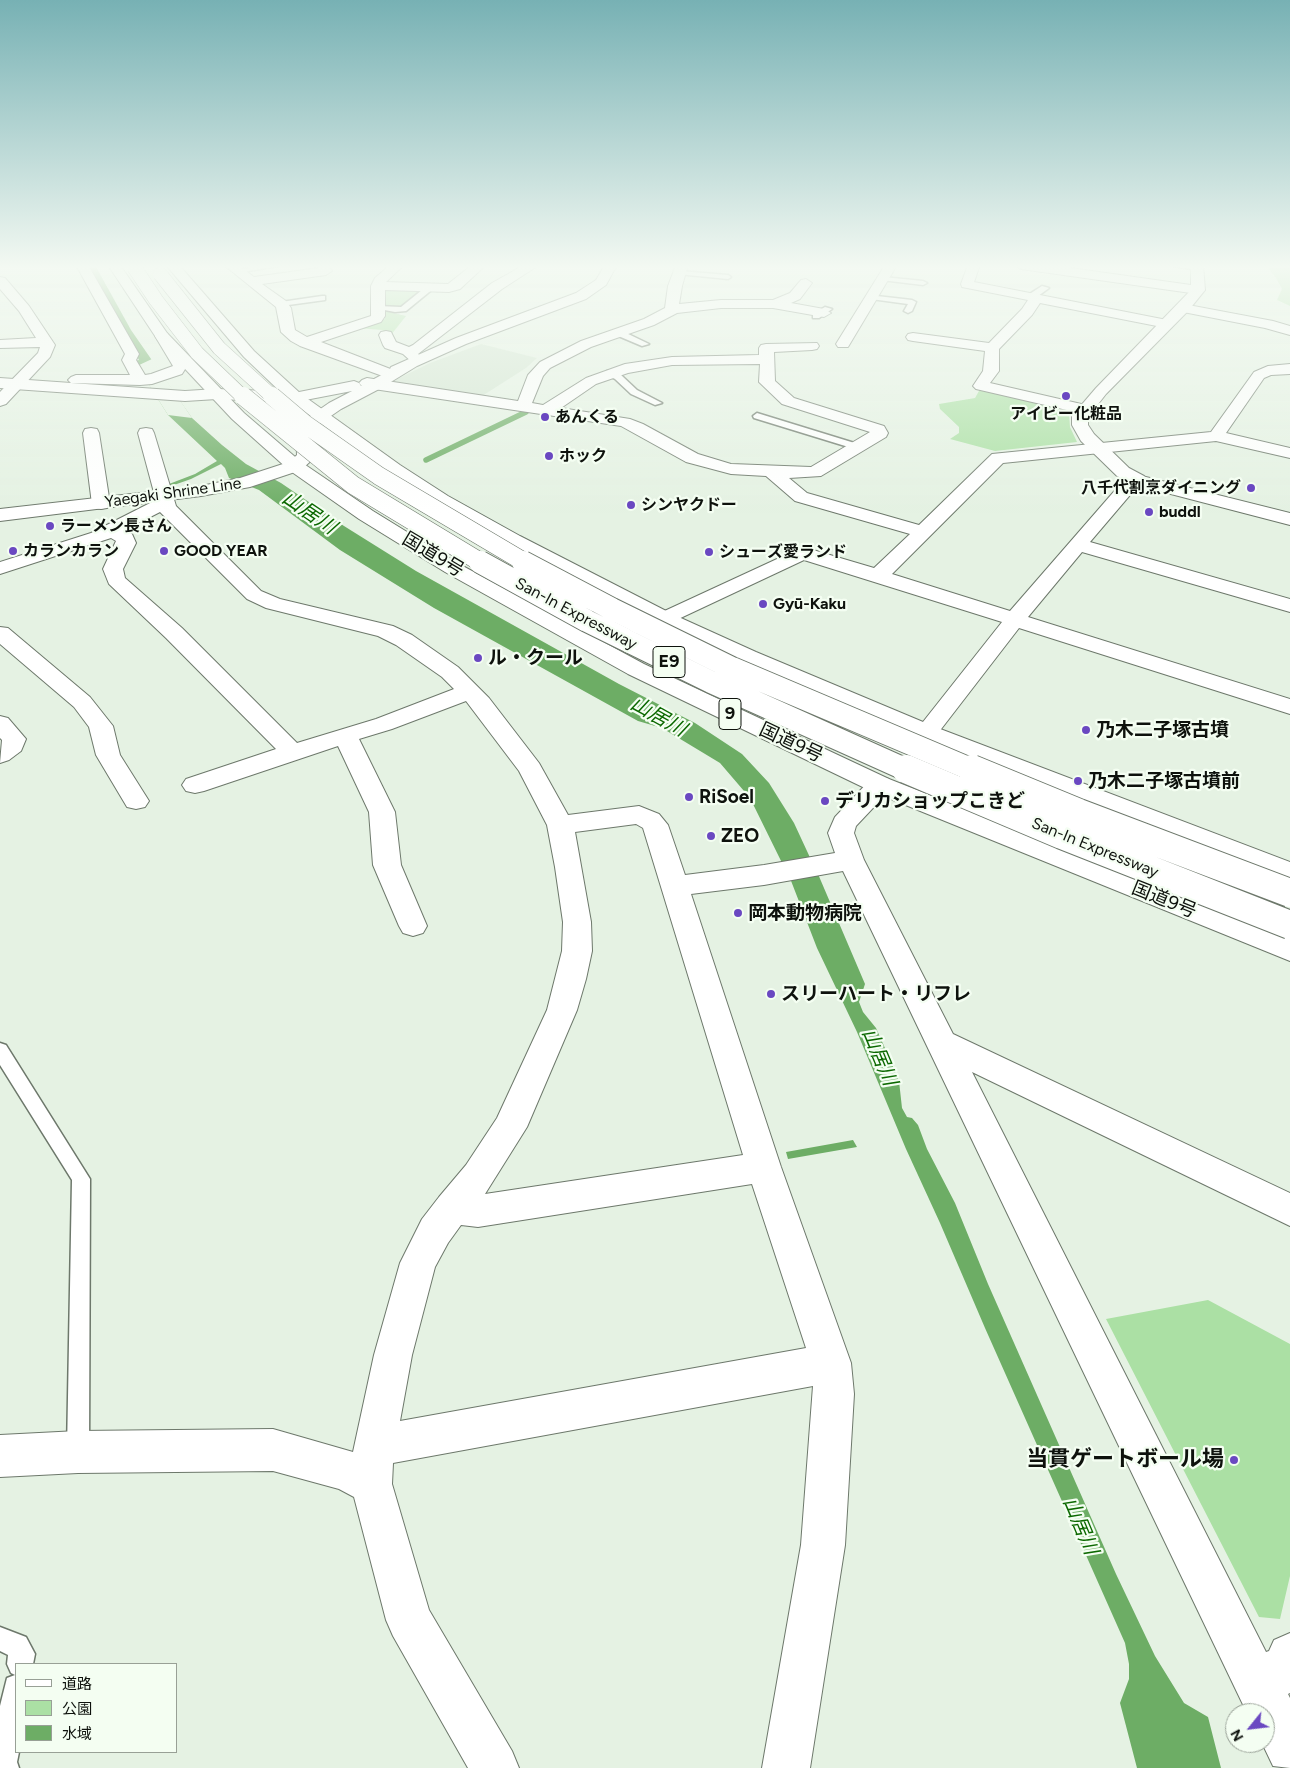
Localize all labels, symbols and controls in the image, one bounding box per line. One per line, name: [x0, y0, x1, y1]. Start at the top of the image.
marker: アイビー化粧品: [1060, 390, 1072, 402]
place label: アイビー化粧品: [1010, 404, 1122, 424]
place label: あんくる: [555, 407, 619, 427]
marker: あんくる: [539, 411, 551, 423]
place label: ホック: [559, 446, 607, 466]
marker: ホック: [543, 450, 555, 462]
street label: Yaegaki Shrine Line: [103, 474, 243, 512]
place label: 八千代割烹ダイニング: [1081, 478, 1241, 498]
marker: 八千代割烹ダイニング: [1245, 482, 1257, 494]
water label: 山居川: [277, 486, 341, 540]
place label: シンヤクドー: [641, 495, 737, 515]
marker: シンヤクドー: [625, 499, 637, 511]
place label: buddl: [1159, 502, 1201, 522]
marker: buddl: [1143, 506, 1155, 518]
place label: ラーメン長さん: [60, 516, 172, 536]
marker: ラーメン長さん: [44, 520, 56, 532]
street label: 国道9号: [398, 528, 468, 582]
place label: カランカラン: [23, 541, 119, 561]
place label: GOOD YEAR: [174, 541, 268, 561]
place label: シューズ愛ランド: [719, 542, 847, 562]
marker: カランカラン: [7, 545, 19, 557]
marker: GOOD YEAR: [158, 545, 170, 557]
marker: シューズ愛ランド: [703, 546, 715, 558]
street label: San-In Expressway: [512, 574, 640, 654]
place label: Gyū-Kaku: [773, 594, 846, 614]
marker: Gyū-Kaku: [757, 598, 769, 610]
road number: E9: [653, 646, 685, 678]
place label: ル・クール: [488, 647, 583, 669]
marker: ル・クール: [472, 652, 484, 664]
water label: 山居川: [626, 692, 690, 742]
road number: 9: [719, 699, 741, 730]
street label: 国道9号: [755, 718, 827, 768]
place label: 乃木二子塚古墳: [1096, 719, 1229, 741]
marker: 乃木二子塚古墳: [1080, 724, 1092, 736]
place label: 乃木二子塚古墳前: [1088, 770, 1240, 792]
marker: 乃木二子塚古墳前: [1072, 775, 1084, 787]
place label: RiSoel: [699, 786, 754, 808]
place label: デリカショップこきど: [835, 790, 1025, 812]
marker: RiSoel: [683, 791, 695, 803]
marker: デリカショップこきど: [819, 795, 831, 807]
street label: San-In Expressway: [1029, 814, 1161, 882]
place label: ZEO: [721, 825, 759, 847]
marker: ZEO: [705, 830, 717, 842]
street label: 国道9号: [1128, 877, 1200, 923]
place label: 岡本動物病院: [748, 902, 862, 924]
marker: 岡本動物病院: [732, 907, 744, 919]
place label: スリーハート・リフレ: [781, 983, 971, 1005]
marker: スリーハート・リフレ: [765, 988, 777, 1000]
water label: 山居川: [856, 1025, 902, 1089]
place label: 当貫ゲートボール場: [1026, 1447, 1224, 1473]
marker: 当貫ゲートボール場: [1228, 1454, 1240, 1466]
water label: 山居川: [1057, 1494, 1103, 1558]
legend: [15, 1663, 178, 1753]
text: 道路: [62, 1675, 92, 1693]
text: 公園: [62, 1700, 92, 1718]
north arrow: [1225, 1703, 1275, 1753]
text: 水域: [62, 1725, 92, 1743]
text: N: [1227, 1726, 1247, 1744]

